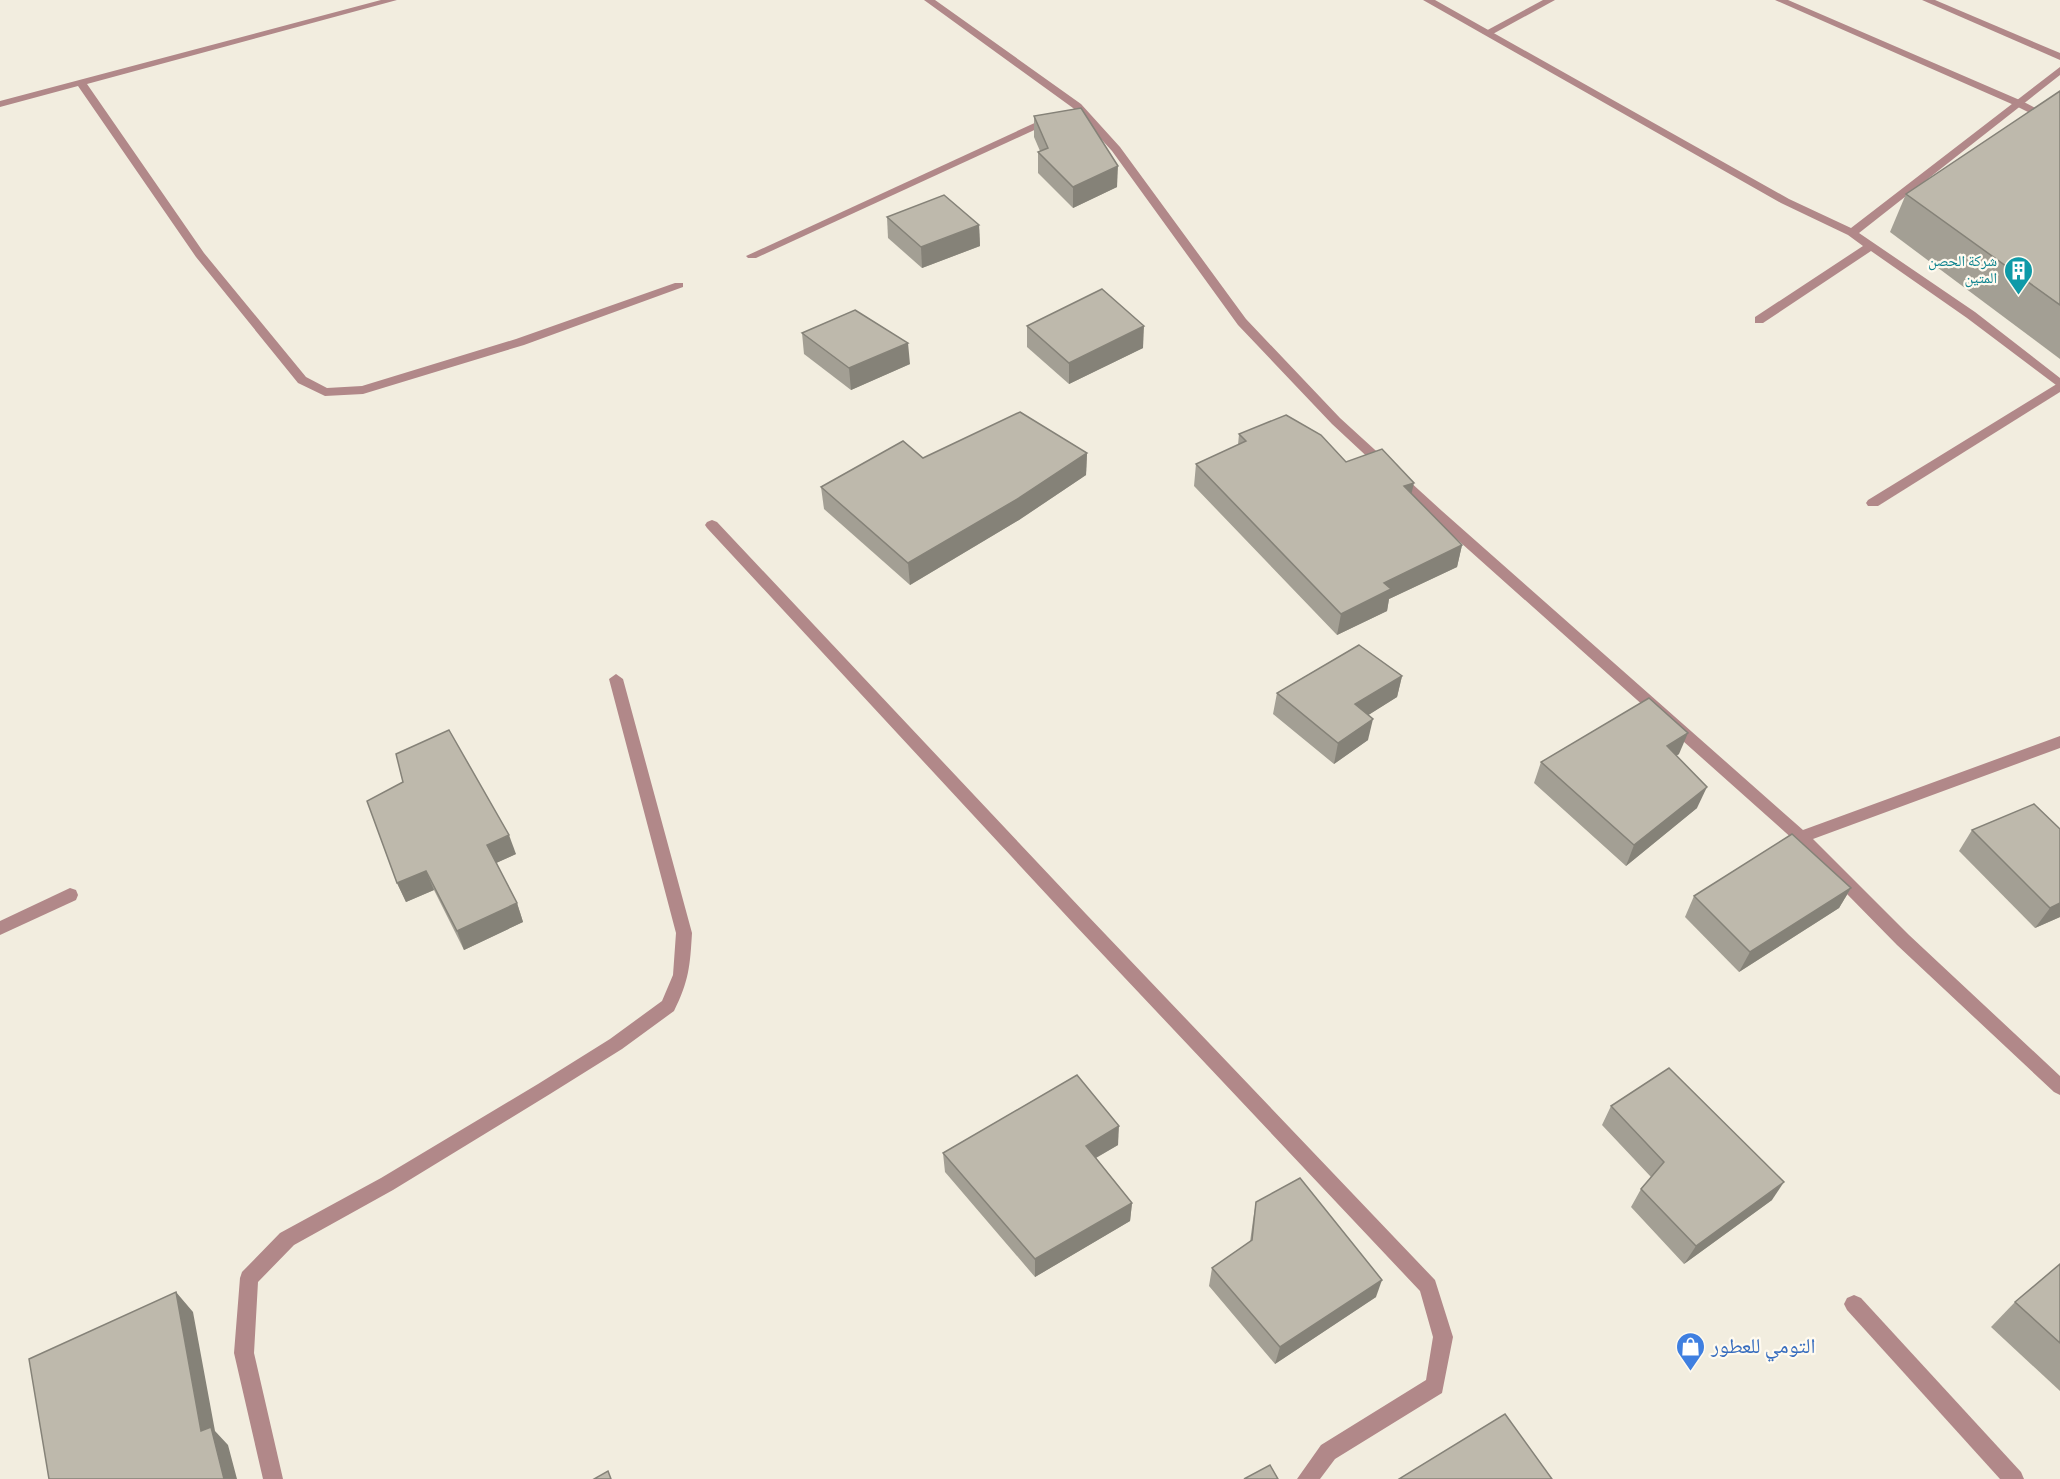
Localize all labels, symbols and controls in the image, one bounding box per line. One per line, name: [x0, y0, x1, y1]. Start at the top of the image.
place label: شركة الحصن المتين: [1928, 252, 1997, 288]
building icon: شركة الحصن المتين: [2002, 254, 2034, 296]
shop icon: التومي للعطور: [1674, 1330, 1706, 1372]
place label: التومي للعطور: [1710, 1333, 1815, 1362]

